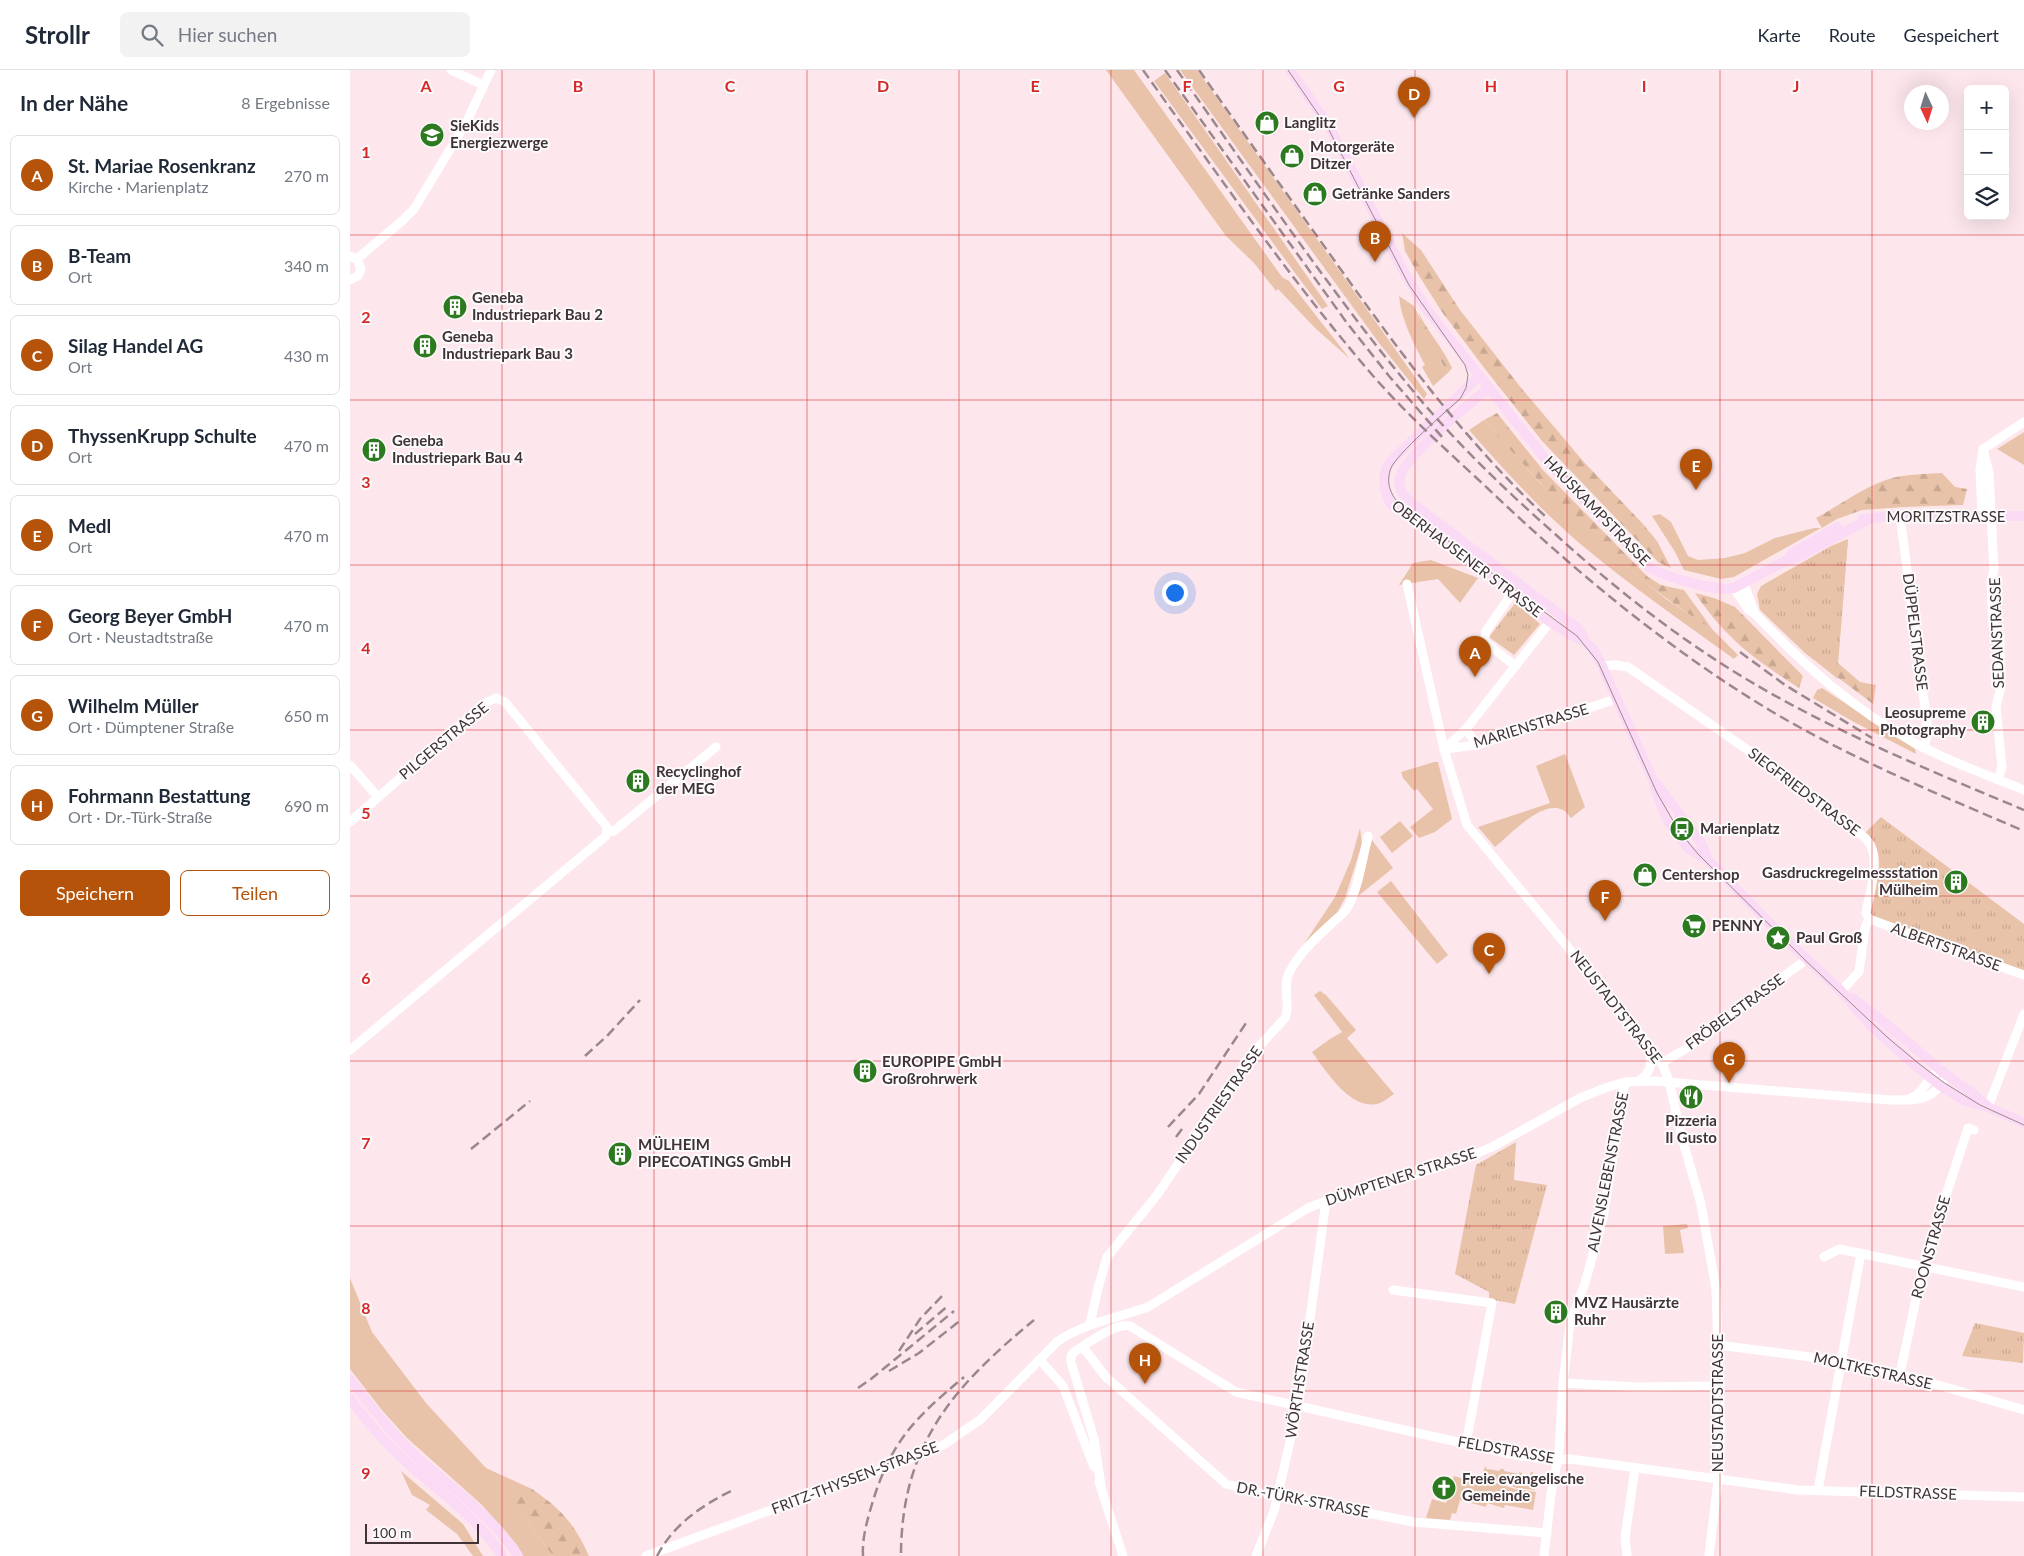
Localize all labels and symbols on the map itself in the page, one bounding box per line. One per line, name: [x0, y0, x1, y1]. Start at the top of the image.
text: A: [419, 76, 432, 95]
text: B: [573, 76, 583, 95]
text: C: [725, 76, 736, 95]
text: D: [877, 76, 889, 95]
text: E: [1030, 76, 1040, 95]
text: F: [1182, 76, 1192, 95]
text: G: [1333, 76, 1345, 95]
text: H: [1485, 76, 1497, 95]
text: I: [1642, 76, 1646, 95]
text: J: [1793, 76, 1799, 95]
pin: D: [1398, 77, 1430, 118]
north arrow: [1904, 85, 1949, 130]
shop icon: Langlitz: [1254, 110, 1280, 136]
place label: Langlitz: [1284, 113, 1336, 131]
place label: SieKids Energiezwerge: [450, 116, 548, 151]
school or university icon: SieKids Energiezwerge: [419, 122, 445, 148]
place label: Motorgeräte Ditzer: [1310, 137, 1394, 172]
text: 1: [361, 142, 371, 161]
shop icon: Motorgeräte Ditzer: [1279, 143, 1305, 169]
shop icon: Getränke Sanders: [1302, 181, 1328, 207]
place label: Getränke Sanders: [1332, 184, 1450, 202]
pin: B: [1359, 221, 1391, 262]
place label: Geneba Industriepark Bau 2: [472, 288, 603, 323]
building icon: Geneba Industriepark Bau 2: [442, 294, 468, 320]
text: 2: [361, 307, 371, 326]
place label: Geneba Industriepark Bau 3: [442, 327, 573, 362]
building icon: Geneba Industriepark Bau 3: [412, 333, 438, 359]
place label: Geneba Industriepark Bau 4: [392, 431, 523, 466]
building icon: Geneba Industriepark Bau 4: [361, 437, 387, 463]
pin: E: [1680, 449, 1712, 490]
street label: HAUSKAMPSTRASSE: [1541, 452, 1655, 569]
text: 3: [361, 472, 371, 491]
street label: OBERHAUSENER STRASSE: [1389, 496, 1546, 621]
street label: MORITZSTRASSE: [1887, 507, 2005, 525]
street label: DÜPPELSTRASSE: [1900, 572, 1932, 692]
street label: SEDANSTRASSE: [1985, 577, 2007, 689]
your location: [1162, 580, 1188, 606]
pin: A: [1459, 636, 1491, 677]
text: 4: [361, 638, 371, 657]
street label: PILGERSTRASSE: [395, 698, 492, 783]
street label: MARIENSTRASSE: [1471, 699, 1590, 751]
place label: Leosupreme Photography: [1880, 703, 1966, 738]
building icon: Leosupreme Photography: [1970, 709, 1996, 735]
street label: SIEGFRIEDSTRASSE: [1745, 743, 1864, 839]
place label: Recyclinghof der MEG: [656, 762, 742, 797]
building icon: Recyclinghof der MEG: [625, 768, 651, 794]
text: 5: [361, 803, 371, 822]
bus stop icon: Marienplatz: [1669, 816, 1695, 842]
place label: Marienplatz: [1700, 819, 1780, 837]
shop icon: Centershop: [1632, 862, 1658, 888]
place label: Gasdruckregelmessstation Mülheim: [1762, 863, 1938, 898]
place label: Centershop: [1662, 865, 1739, 883]
building icon: Gasdruckregelmessstation Mülheim: [1943, 869, 1969, 895]
pin: F: [1589, 880, 1621, 921]
supermarket icon: PENNY: [1681, 913, 1707, 939]
place label: PENNY: [1712, 916, 1763, 934]
street label: ALBERTSTRASSE: [1889, 918, 2004, 974]
place icon: Paul Groß: [1765, 925, 1791, 951]
place label: Paul Groß: [1796, 928, 1862, 946]
pin: C: [1473, 933, 1505, 974]
street label: NEUSTADTSTRASSE: [1567, 946, 1667, 1066]
text: 6: [361, 968, 371, 987]
street label: FRÖBELSTRASSE: [1682, 969, 1787, 1053]
street label: INDUSTRIESTRASSE: [1171, 1042, 1265, 1166]
pin: G: [1713, 1042, 1745, 1083]
place label: EUROPIPE GmbH Großrohrwerk: [882, 1052, 1002, 1087]
building icon: EUROPIPE GmbH Großrohrwerk: [852, 1058, 878, 1084]
restaurant icon: Pizzeria Il Gusto: [1678, 1084, 1704, 1110]
street label: ALVENSLEBENSTRASSE: [1583, 1090, 1631, 1253]
place label: Pizzeria Il Gusto: [1665, 1111, 1717, 1146]
text: 7: [361, 1133, 371, 1152]
place label: MÜLHEIM PIPECOATINGS GmbH: [638, 1135, 791, 1170]
building icon: MÜLHEIM PIPECOATINGS GmbH: [607, 1141, 633, 1167]
street label: DÜMPTENER STRASSE: [1323, 1143, 1478, 1209]
street label: ROONSTRASSE: [1907, 1193, 1953, 1300]
place label: MVZ Hausärzte Ruhr: [1574, 1293, 1679, 1328]
text: 8: [361, 1298, 371, 1317]
building icon: MVZ Hausärzte Ruhr: [1543, 1299, 1569, 1325]
street label: WÖRTHSTRASSE: [1281, 1320, 1317, 1440]
street label: NEUSTADTSTRASSE: [1708, 1334, 1726, 1472]
pin: H: [1129, 1343, 1161, 1384]
street label: MOLTKESTRASSE: [1812, 1348, 1934, 1392]
street label: FELDSTRASSE: [1456, 1432, 1556, 1466]
street label: FRITZ-THYSSEN-STRASSE: [769, 1437, 941, 1517]
text: 9: [361, 1463, 371, 1482]
place label: Freie evangelische Gemeinde: [1462, 1469, 1584, 1504]
church icon: Freie evangelische Gemeinde: [1431, 1475, 1457, 1501]
street label: DR.-TÜRK-STRASSE: [1235, 1477, 1371, 1521]
street label: FELDSTRASSE: [1859, 1481, 1957, 1503]
scale bar: [365, 1521, 479, 1544]

